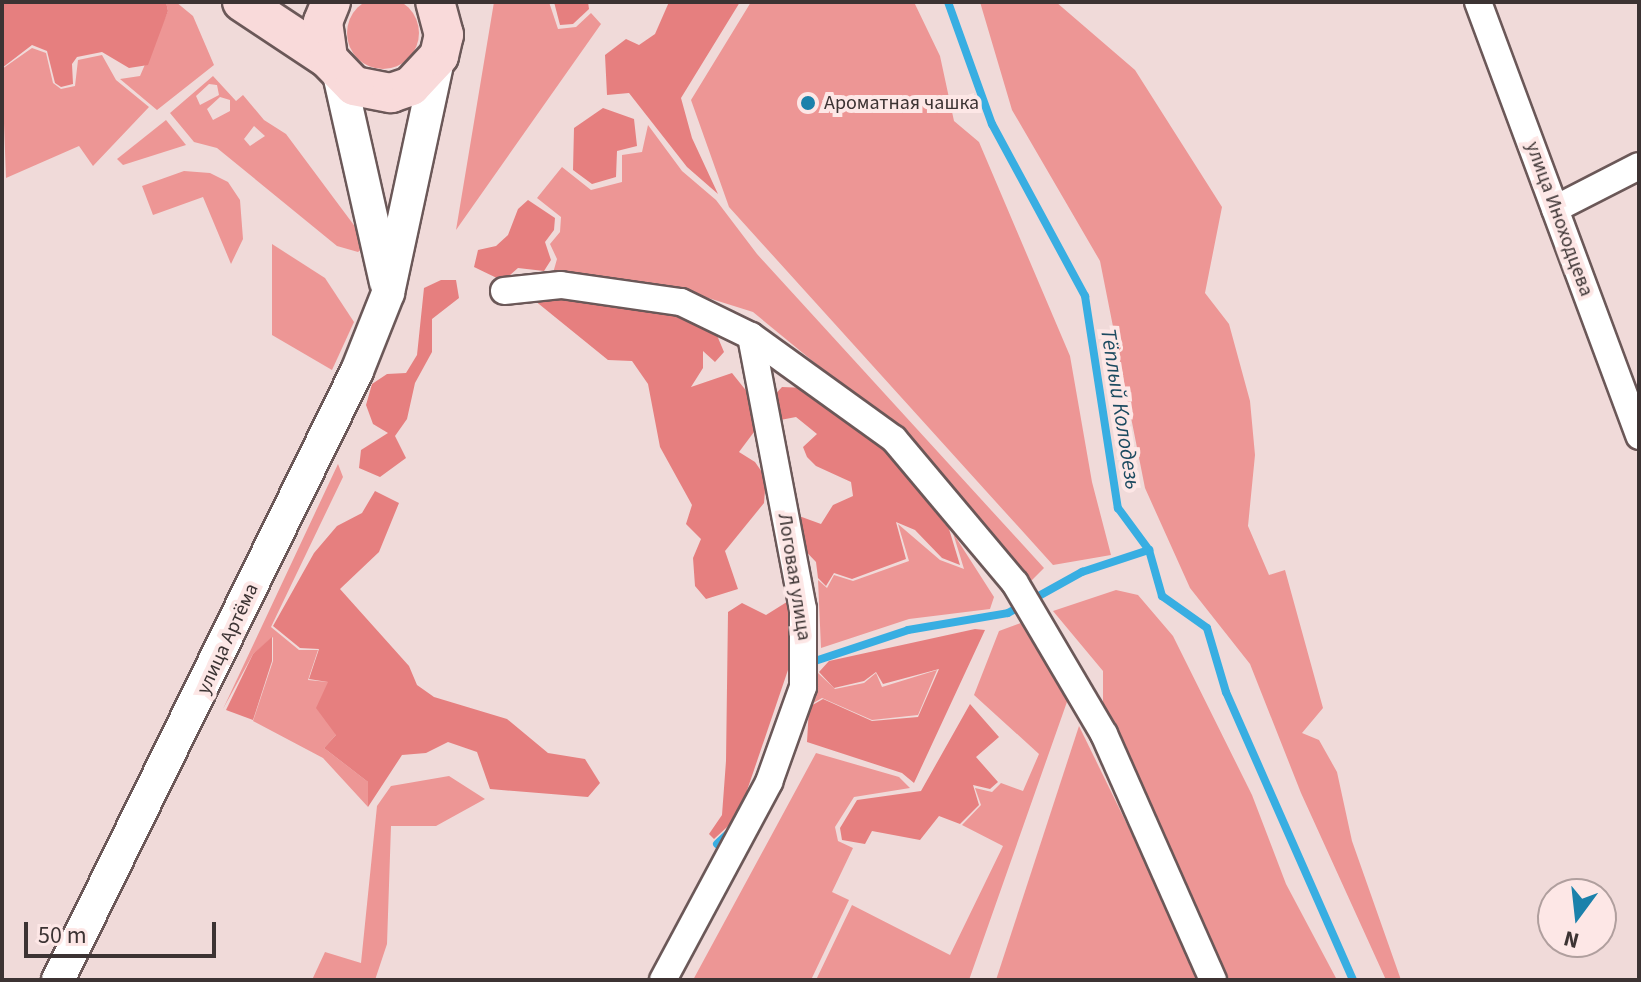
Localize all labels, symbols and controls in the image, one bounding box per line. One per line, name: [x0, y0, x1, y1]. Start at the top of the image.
place label: Ароматная чашка: [824, 91, 979, 115]
marker: Ароматная чашка: [799, 94, 817, 112]
street label: улица Иноходцева: [1520, 138, 1598, 300]
water label: Тёплый Колодезь: [1094, 327, 1146, 491]
street label: Логовая улица: [772, 512, 816, 642]
street label: улица Артёма: [192, 580, 264, 698]
north arrow: [1537, 878, 1617, 958]
scale bar: [28, 906, 220, 956]
text: 50 m: [38, 918, 87, 953]
text: N: [1560, 922, 1583, 957]

